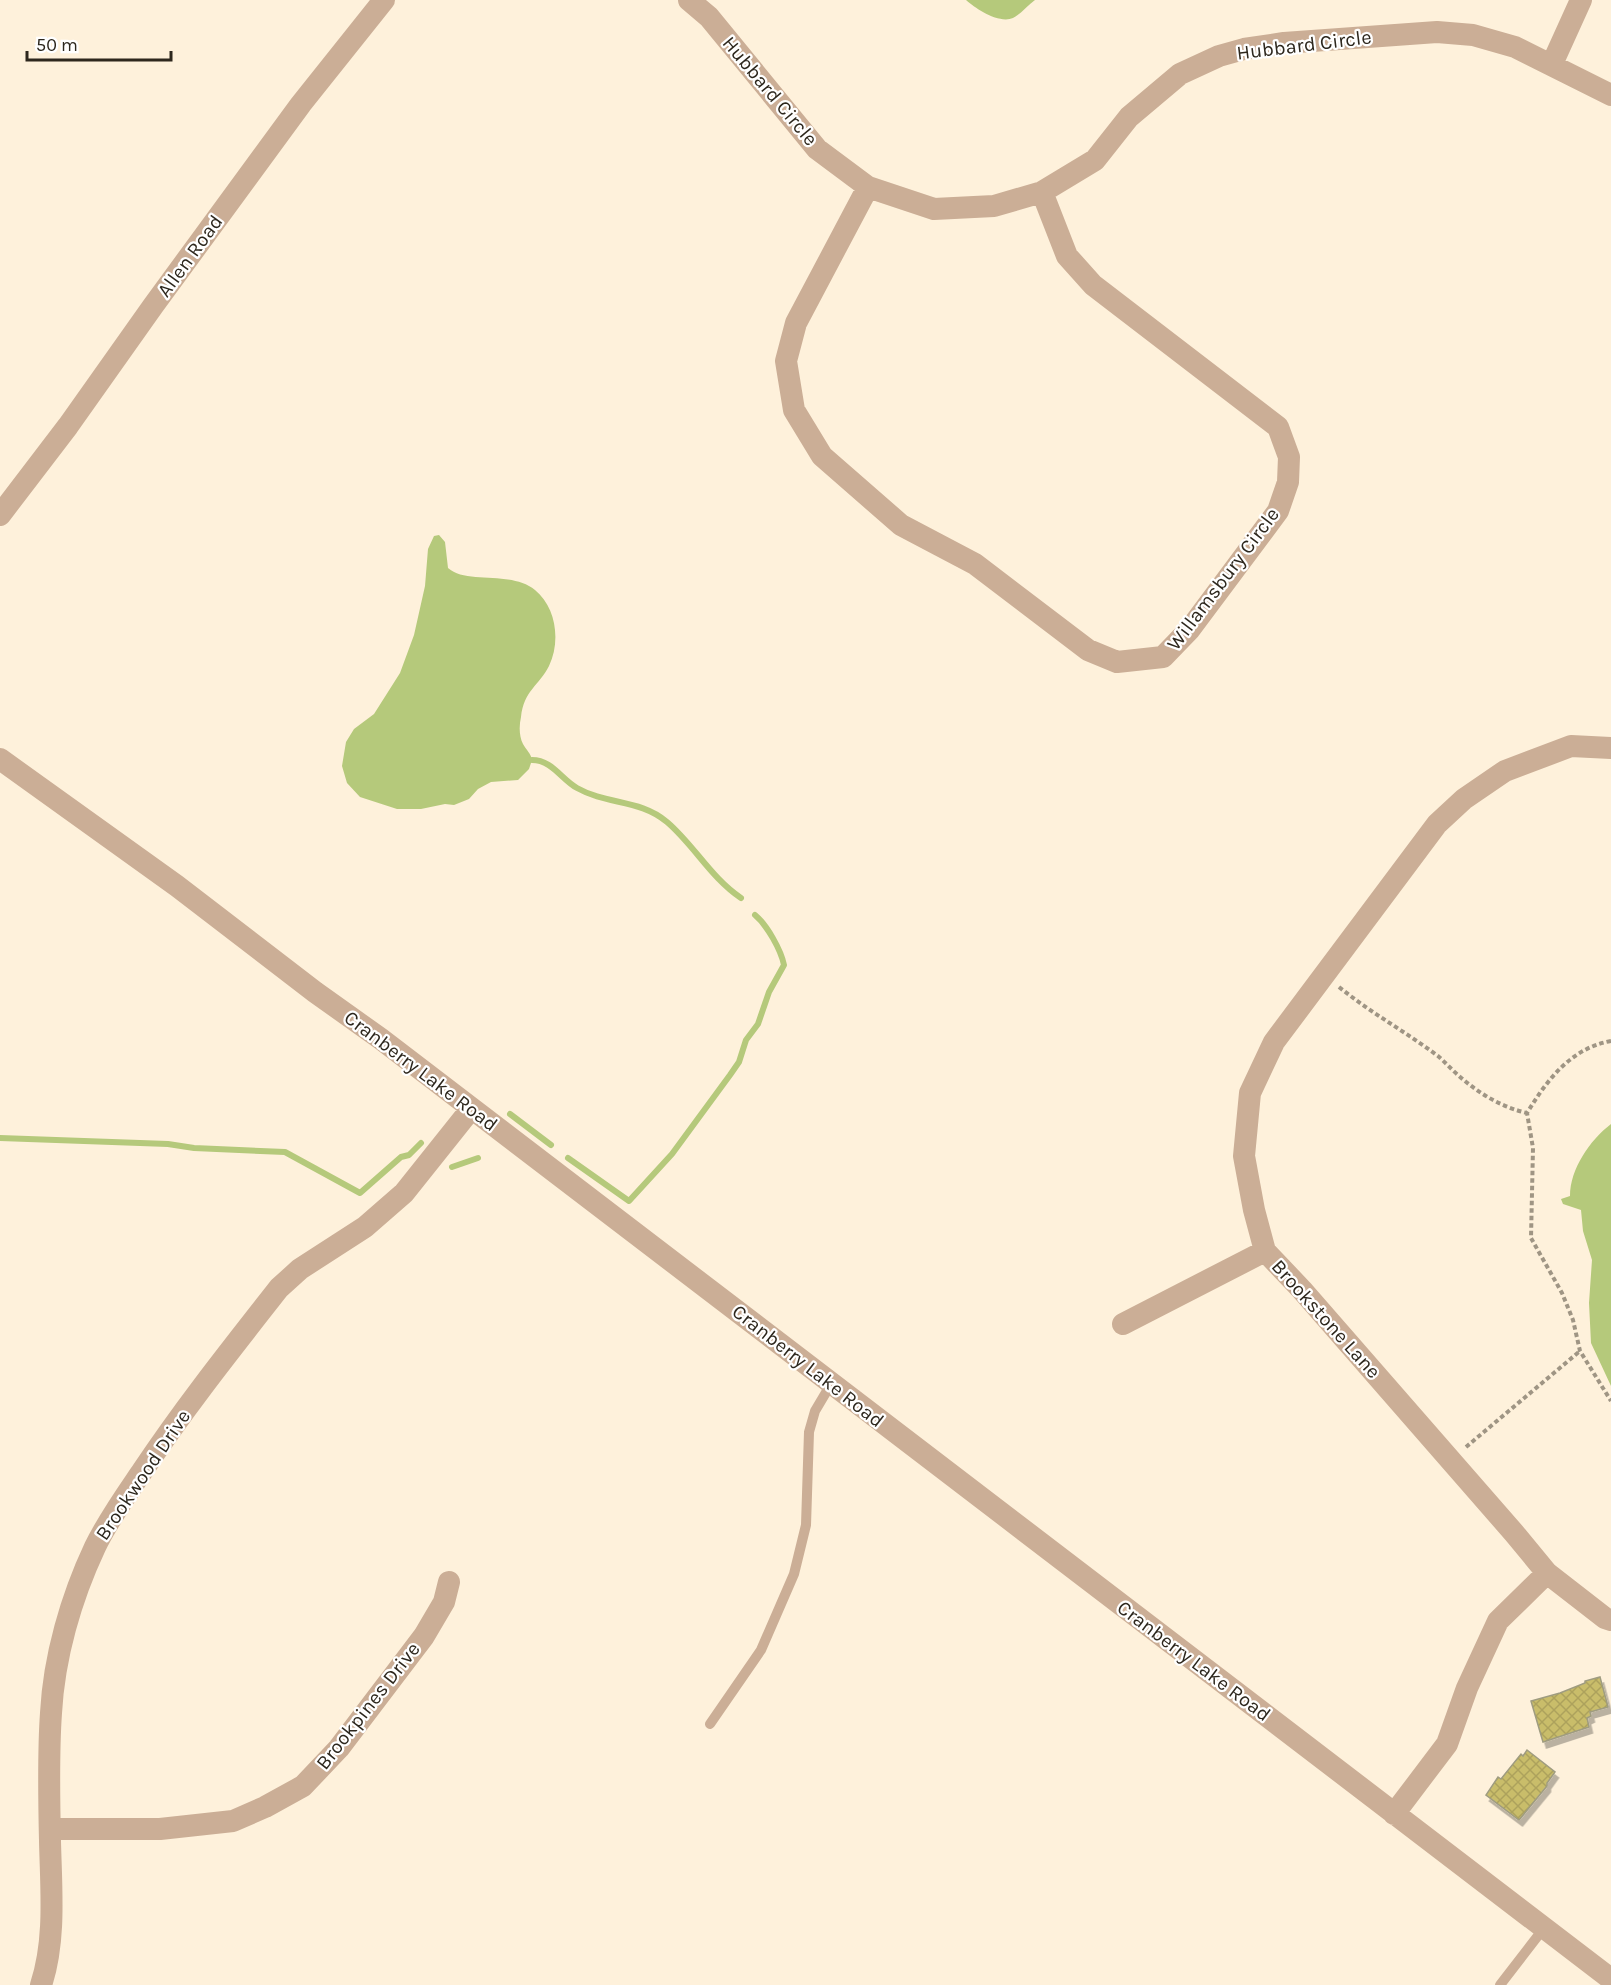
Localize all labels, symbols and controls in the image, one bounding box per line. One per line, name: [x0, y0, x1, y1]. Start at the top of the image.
scale bar: [27, 24, 171, 62]
street label: Hubbard Circle: [1235, 25, 1373, 65]
street label: Hubbard Circle: [718, 32, 822, 150]
text: 50 m: [36, 34, 78, 56]
street label: Allen Road: [153, 210, 227, 302]
street label: Willamsbury Circle: [1162, 503, 1284, 655]
street label: Cranberry Lake Road: [340, 1006, 502, 1136]
street label: Brookstone Lane: [1267, 1255, 1385, 1383]
street label: Cranberry Lake Road: [728, 1300, 888, 1432]
street label: Brookwood Drive: [91, 1405, 195, 1545]
street label: Cranberry Lake Road: [1113, 1596, 1275, 1726]
street label: Brookpines Drive: [311, 1638, 425, 1774]

